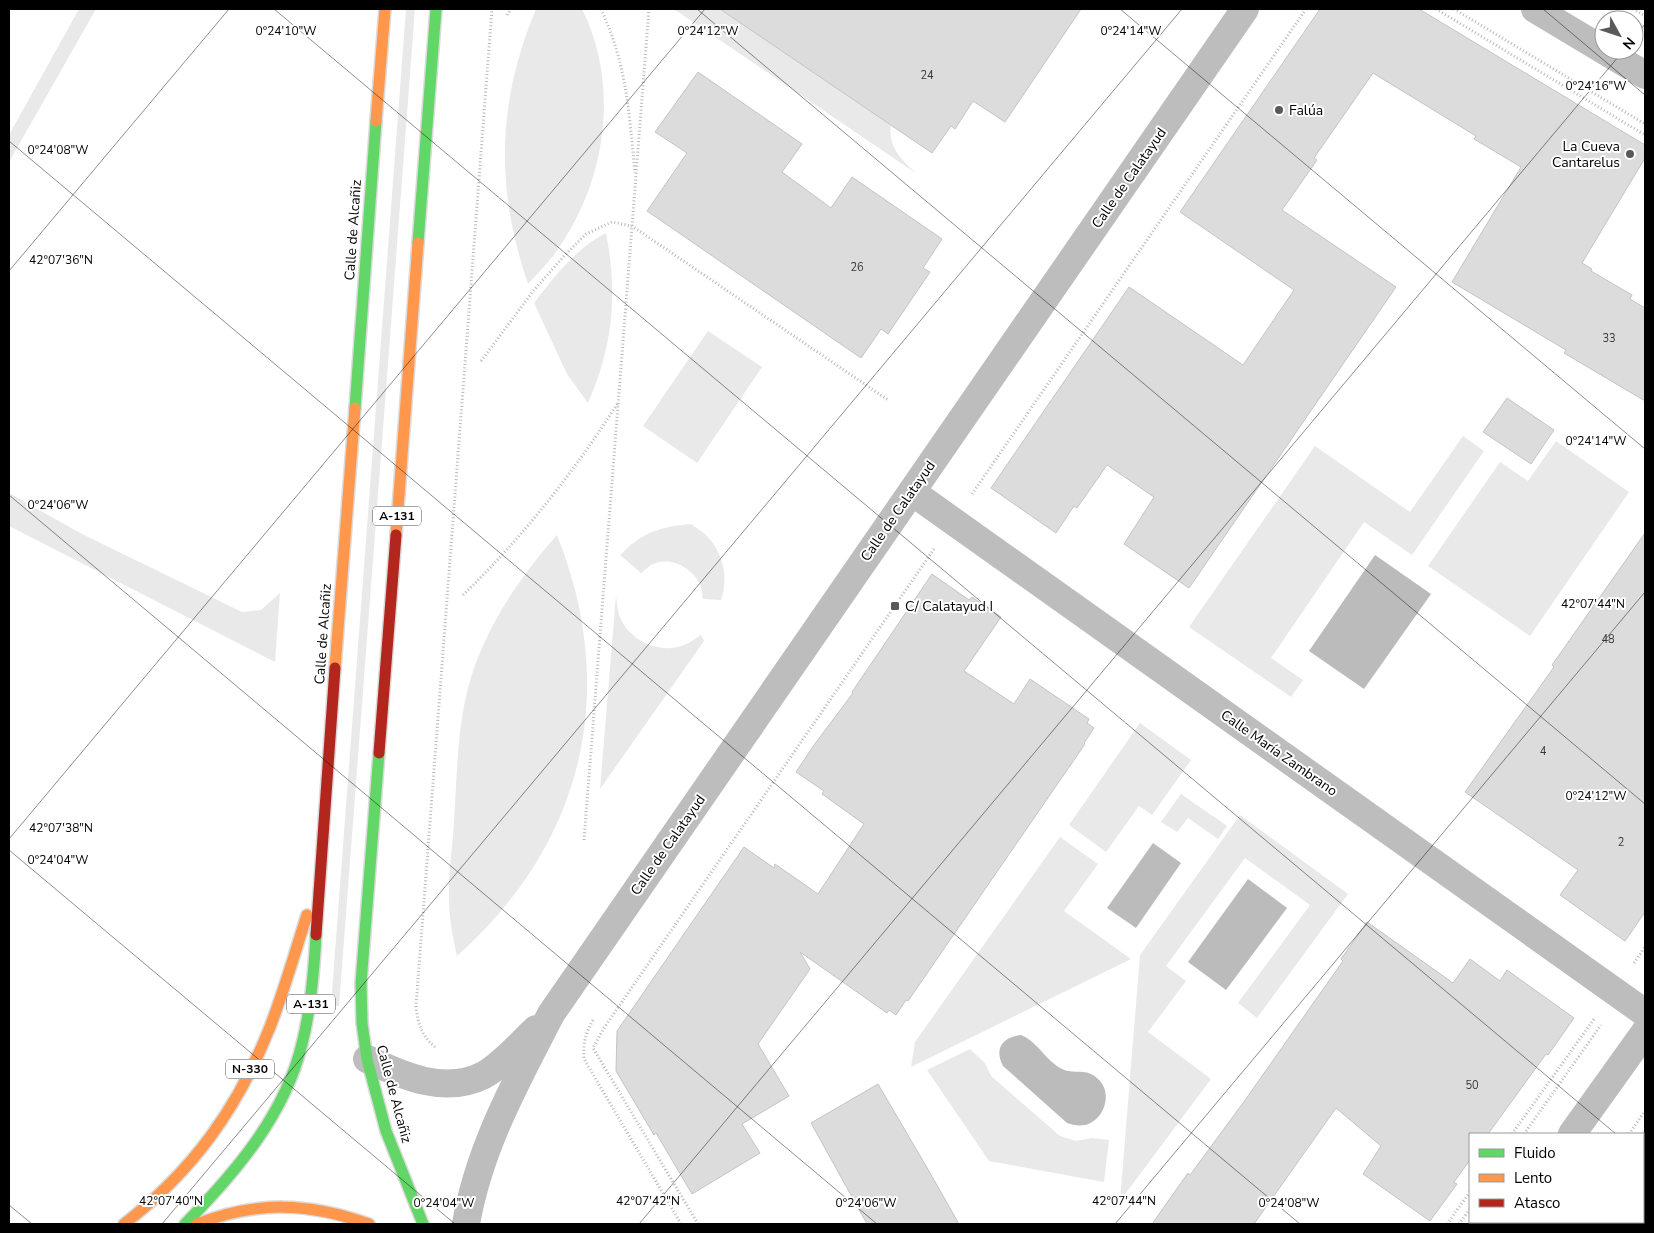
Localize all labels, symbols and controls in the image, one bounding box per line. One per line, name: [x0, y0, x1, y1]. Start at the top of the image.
north arrow: [1594, 10, 1644, 60]
text: 0°24'10"W: [255, 23, 317, 39]
text: 0°24'12"W: [677, 23, 739, 39]
text: 0°24'14"W: [1100, 23, 1162, 39]
text: N: [1618, 33, 1639, 53]
house number: 24: [920, 68, 934, 83]
text: 0°24'16"W: [1565, 78, 1627, 94]
place label: Falúa: [1289, 101, 1323, 120]
marker: Falúa: [1273, 104, 1285, 116]
street label: Calle de Calatayud: [1087, 124, 1171, 232]
place label: La Cueva Cantarelus: [1552, 137, 1620, 172]
text: 0°24'08"W: [27, 142, 89, 158]
marker: La Cueva Cantarelus: [1624, 148, 1636, 160]
street label: Calle de Alcañiz: [340, 179, 366, 281]
text: 42°07'36"N: [29, 252, 93, 268]
house number: 26: [850, 260, 864, 275]
house number: 33: [1602, 331, 1616, 346]
text: 0°24'14"W: [1565, 433, 1627, 449]
street label: Calle de Calatayud: [856, 457, 940, 565]
text: 0°24'06"W: [27, 497, 89, 513]
road number: A-131: [373, 506, 421, 526]
street label: Calle de Alcañiz: [310, 583, 336, 685]
text: 42°07'44"N: [1561, 596, 1625, 612]
place label: C/ Calatayud I: [905, 597, 993, 616]
marker: C/ Calatayud I: [889, 600, 901, 612]
house number: 48: [1601, 632, 1615, 647]
street label: Calle María Zambrano: [1217, 706, 1341, 801]
house number: 4: [1540, 744, 1547, 759]
text: 0°24'12"W: [1565, 788, 1627, 804]
street label: Calle de Calatayud: [626, 791, 710, 899]
text: 42°07'38"N: [29, 820, 93, 836]
house number: 2: [1618, 835, 1624, 850]
text: 0°24'04"W: [27, 852, 89, 868]
road number: A-131: [287, 994, 335, 1014]
street label: Calle de Alcañiz: [372, 1043, 416, 1146]
road number: N-330: [226, 1060, 274, 1078]
house number: 50: [1465, 1078, 1479, 1093]
legend: [1469, 1133, 1644, 1223]
text: Fluido: [1514, 1143, 1556, 1163]
text: Lento: [1514, 1168, 1552, 1188]
text: 42°07'40"N: [139, 1193, 203, 1209]
text: 42°07'42"N: [616, 1193, 680, 1209]
text: 42°07'44"N: [1092, 1193, 1156, 1209]
text: Atasco: [1514, 1193, 1560, 1213]
text: 0°24'04"W: [413, 1195, 475, 1211]
text: 0°24'06"W: [835, 1195, 897, 1211]
text: 0°24'08"W: [1258, 1195, 1320, 1211]

